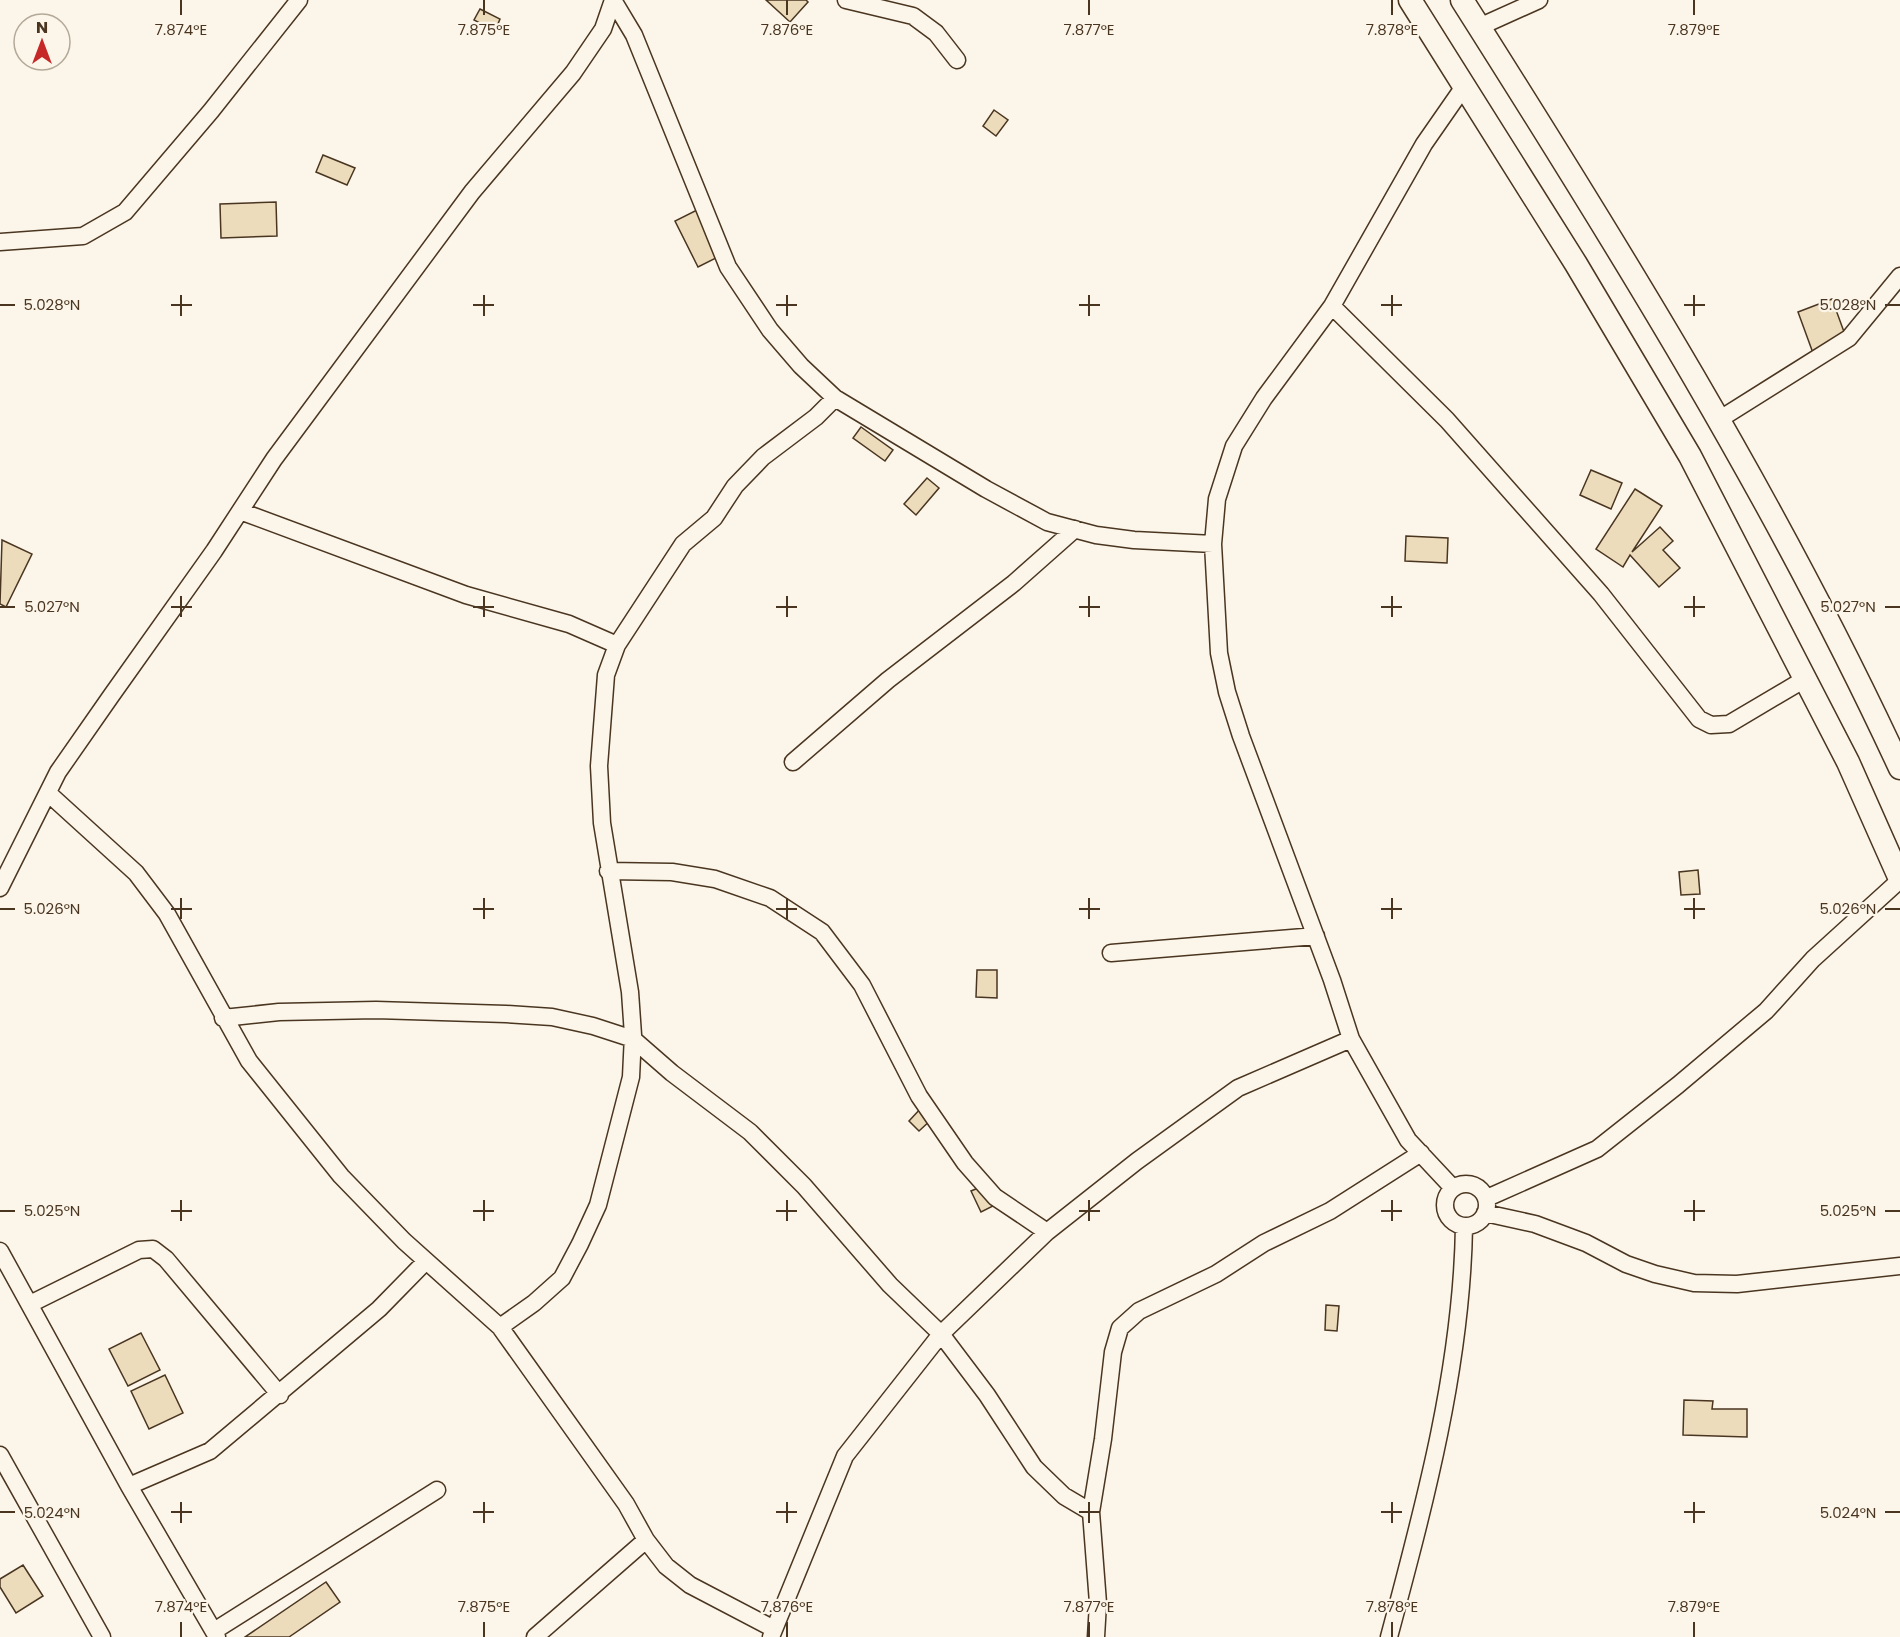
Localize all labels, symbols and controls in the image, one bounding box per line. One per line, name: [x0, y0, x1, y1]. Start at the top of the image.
north arrow: [12, 12, 72, 72]
text: N: [36, 16, 48, 39]
text: 7.874°E: [155, 19, 207, 40]
text: 7.875°E: [458, 19, 510, 40]
text: 7.876°E: [761, 19, 813, 40]
text: 7.877°E: [1063, 19, 1115, 40]
text: 7.878°E: [1366, 19, 1418, 40]
text: 7.879°E: [1668, 19, 1720, 40]
text: 5.028°N: [24, 294, 80, 315]
text: 5.028°N: [1820, 294, 1876, 315]
text: 5.027°N: [24, 596, 80, 617]
text: 5.027°N: [1820, 596, 1876, 617]
text: 5.026°N: [24, 898, 80, 919]
text: 5.026°N: [1820, 898, 1876, 919]
text: 5.025°N: [24, 1200, 80, 1221]
text: 5.025°N: [1820, 1200, 1876, 1221]
text: 5.024°N: [24, 1502, 80, 1523]
text: 5.024°N: [1820, 1502, 1876, 1523]
text: 7.874°E: [155, 1596, 207, 1617]
text: 7.875°E: [458, 1596, 510, 1617]
text: 7.876°E: [761, 1596, 813, 1617]
text: 7.877°E: [1063, 1596, 1115, 1617]
text: 7.878°E: [1366, 1596, 1418, 1617]
text: 7.879°E: [1668, 1596, 1720, 1617]

